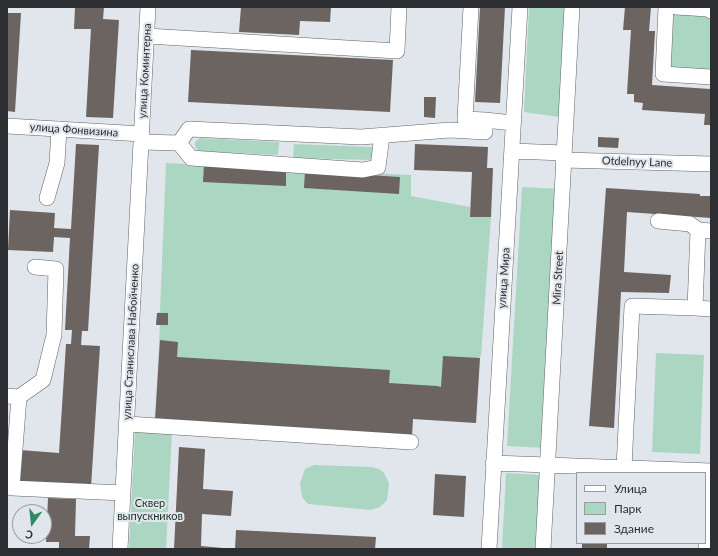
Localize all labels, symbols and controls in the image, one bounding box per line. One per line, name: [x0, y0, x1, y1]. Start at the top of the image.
street label: улица Коминтерна: [136, 23, 154, 119]
street label: улица Фонвизина: [29, 120, 119, 140]
street label: Otdelnyy Lane: [602, 154, 672, 170]
street label: улица Мира: [495, 247, 513, 309]
street label: Mira Street: [550, 251, 566, 305]
street label: улица Станислава Набойченко: [120, 264, 142, 420]
legend: [576, 472, 706, 544]
text: Улица: [614, 481, 647, 496]
park label: Сквер выпускников: [117, 496, 183, 522]
text: Парк: [614, 501, 642, 516]
north arrow: [12, 504, 52, 544]
text: Здание: [614, 521, 654, 536]
text: С: [24, 528, 34, 542]

